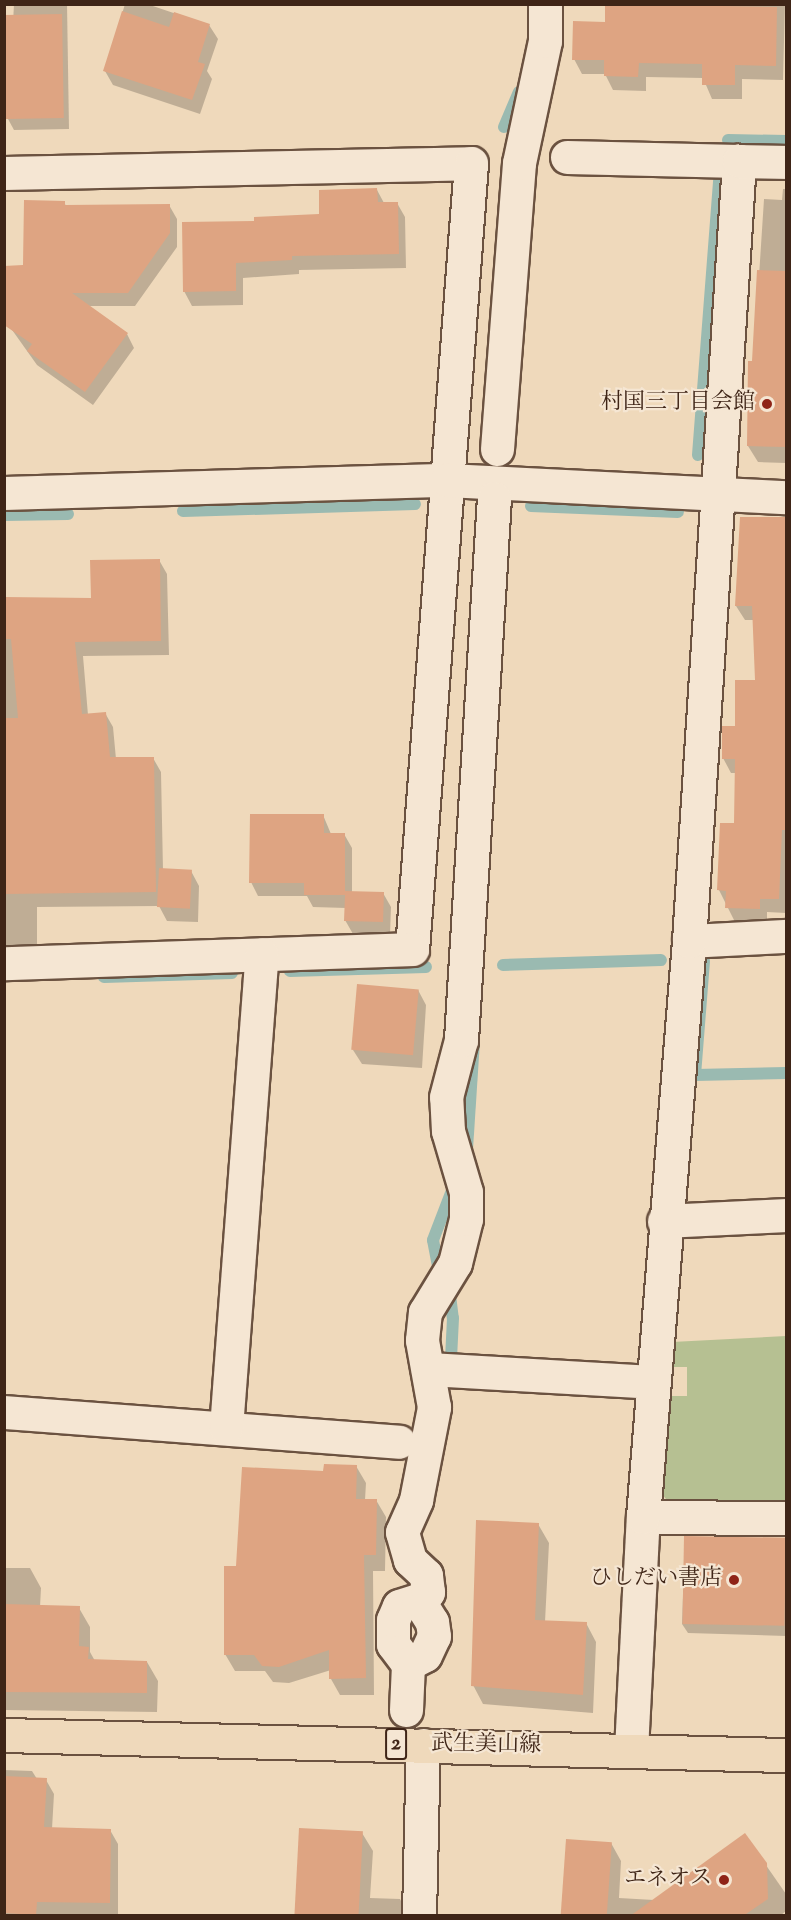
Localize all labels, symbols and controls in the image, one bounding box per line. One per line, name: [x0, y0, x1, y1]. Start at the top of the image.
place label: 村国三丁目会館: [601, 391, 755, 417]
marker: 村国三丁目会館: [760, 397, 774, 411]
place label: ひしだい書店: [590, 1567, 722, 1593]
marker: ひしだい書店: [727, 1573, 741, 1587]
road number: 2: [384, 1726, 408, 1762]
street label: 武生美山線: [431, 1732, 541, 1760]
place label: エネオス: [624, 1867, 712, 1893]
marker: エネオス: [717, 1873, 731, 1887]

